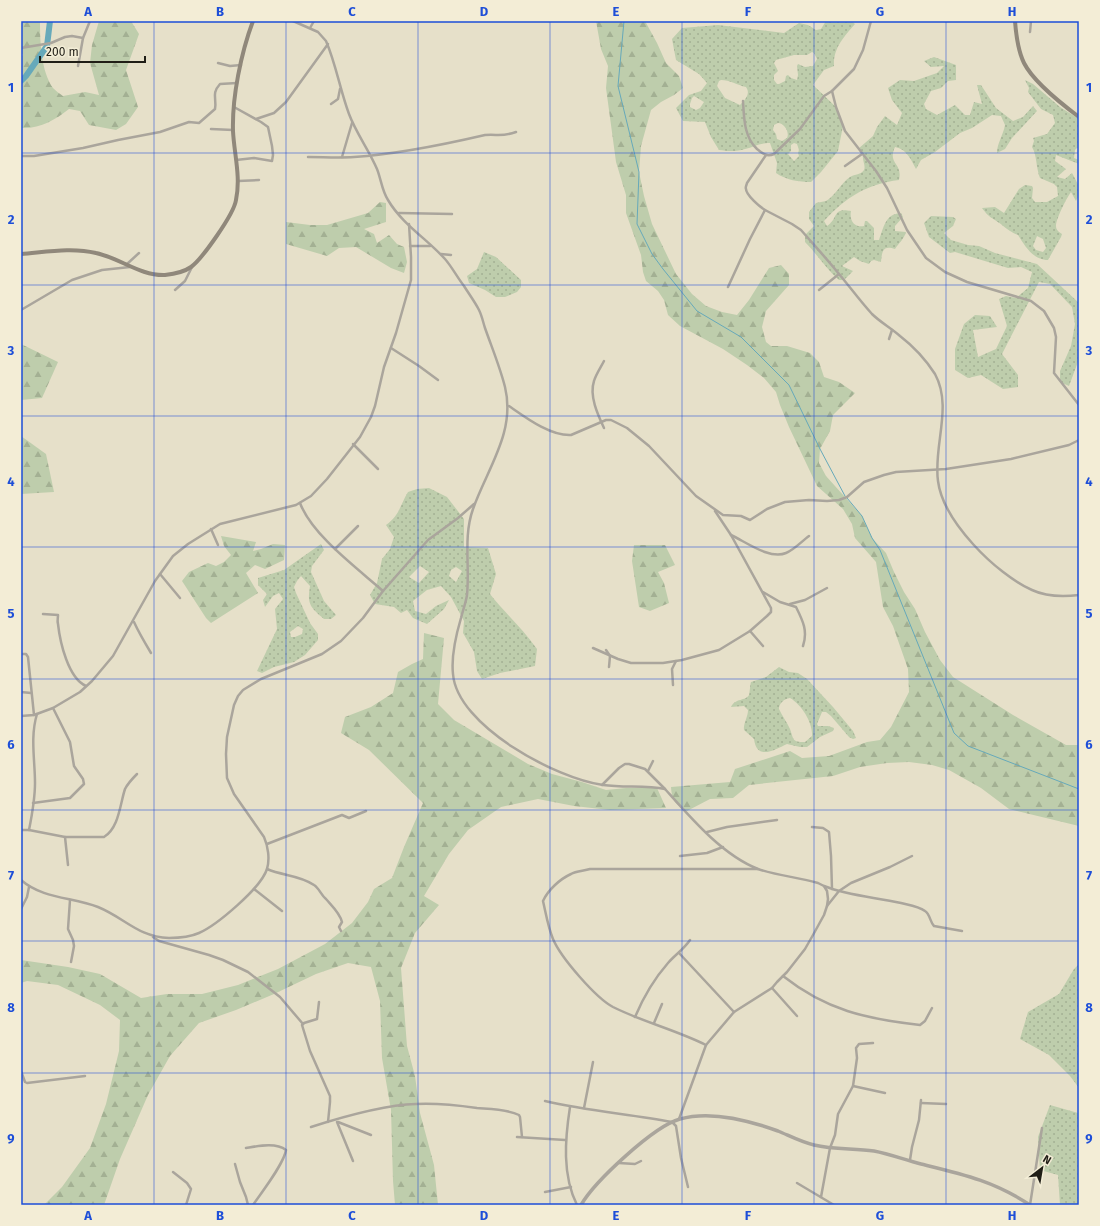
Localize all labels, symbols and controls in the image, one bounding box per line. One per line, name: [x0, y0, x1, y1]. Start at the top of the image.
text: A: [83, 4, 92, 19]
text: B: [216, 4, 224, 19]
text: C: [348, 4, 356, 19]
text: D: [480, 4, 489, 19]
text: E: [613, 4, 620, 19]
text: F: [745, 4, 752, 19]
text: G: [876, 4, 884, 19]
text: H: [1008, 4, 1016, 19]
scale bar: [40, 38, 145, 64]
text: 200 m: [46, 45, 79, 59]
text: 1: [8, 80, 14, 95]
text: 1: [1086, 80, 1092, 95]
text: 2: [8, 212, 15, 227]
text: 2: [1086, 212, 1093, 227]
text: 3: [7, 343, 15, 358]
text: 3: [1085, 343, 1093, 358]
text: 4: [7, 474, 15, 489]
text: 4: [1085, 474, 1093, 489]
text: 5: [8, 606, 15, 621]
text: 5: [1086, 606, 1093, 621]
text: 6: [7, 737, 15, 752]
text: 6: [1085, 737, 1093, 752]
text: 7: [8, 868, 14, 883]
text: 7: [1086, 868, 1092, 883]
text: 8: [7, 1000, 15, 1015]
text: 8: [1085, 1000, 1093, 1015]
text: 9: [7, 1131, 15, 1146]
text: 9: [1085, 1131, 1093, 1146]
north arrow: [1022, 1148, 1062, 1188]
text: N: [1040, 1152, 1053, 1167]
text: A: [83, 1208, 92, 1223]
text: B: [216, 1208, 224, 1223]
text: C: [348, 1208, 356, 1223]
text: D: [480, 1208, 489, 1223]
text: E: [613, 1208, 620, 1223]
text: F: [745, 1208, 752, 1223]
text: G: [876, 1208, 884, 1223]
text: H: [1008, 1208, 1016, 1223]

